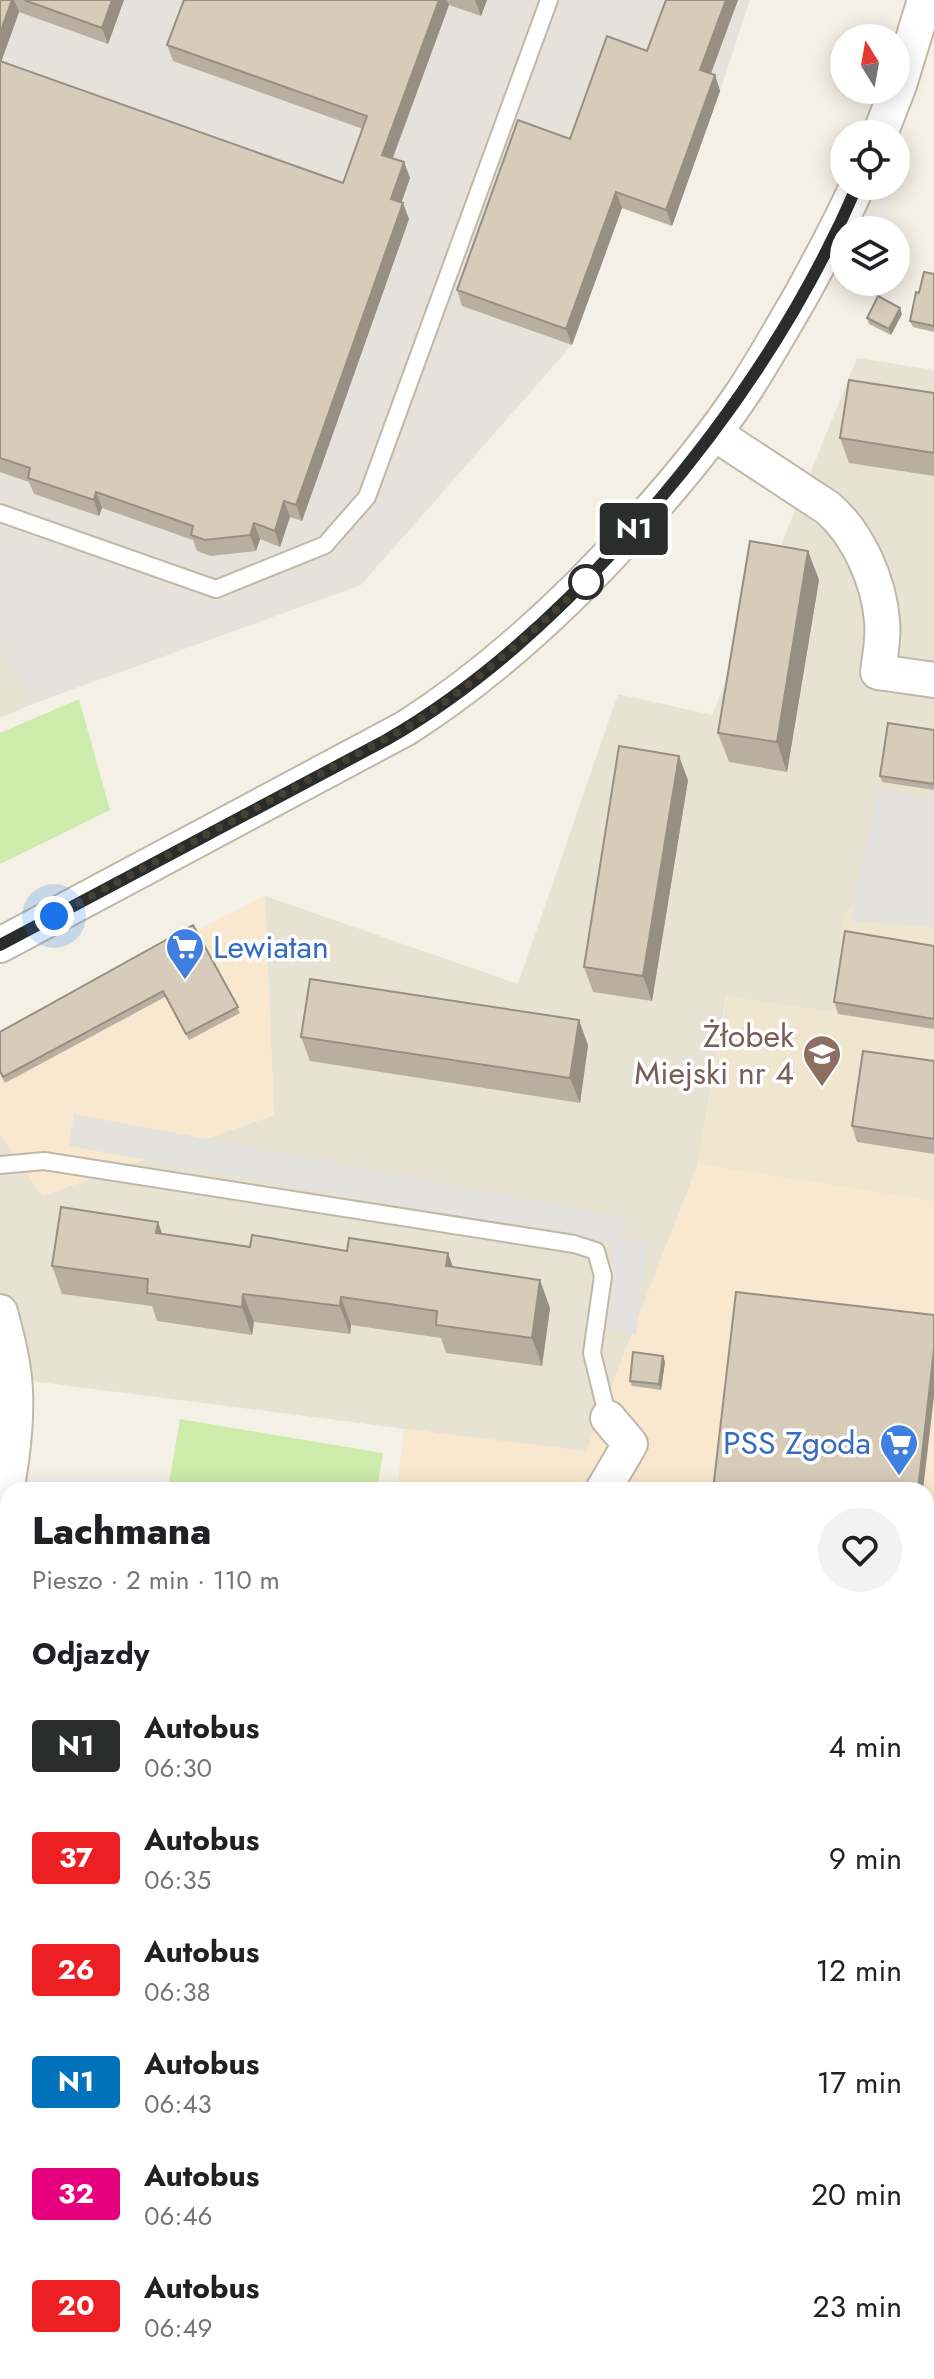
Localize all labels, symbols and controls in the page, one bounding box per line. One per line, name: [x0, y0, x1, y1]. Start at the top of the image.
north arrow: [830, 24, 910, 104]
map controls: [830, 24, 910, 296]
button: locate: [830, 120, 910, 200]
button: layers: [830, 216, 910, 296]
line badge: N1: [598, 503, 670, 555]
text: N1: [616, 508, 652, 549]
unlabelled marker: [569, 565, 603, 599]
your location: [34, 896, 74, 936]
place label: Lewiatan: [213, 924, 329, 970]
supermarket icon: Lewiatan: [164, 926, 206, 981]
place label: Żłobek Miejski nr 4: [634, 1013, 795, 1096]
school or university icon: Żłobek Miejski nr 4: [801, 1033, 843, 1088]
place label: PSS Zgoda: [723, 1420, 871, 1466]
supermarket icon: PSS Zgoda: [878, 1422, 920, 1477]
text: Lachmana: [32, 1503, 211, 1558]
button: heart: [818, 1508, 902, 1592]
text: Pieszo · 2 min · 110 m: [32, 1561, 280, 1599]
text: Odjazdy: [32, 1632, 149, 1675]
text: Autobus: [144, 1706, 259, 1749]
text: N1: [58, 1725, 94, 1766]
text: 4 min: [829, 1725, 902, 1768]
text: 06:30: [144, 1749, 212, 1787]
text: Autobus: [144, 1818, 259, 1861]
text: 37: [59, 1837, 93, 1878]
text: 9 min: [829, 1837, 902, 1880]
text: 06:35: [144, 1861, 211, 1899]
text: Autobus: [144, 1930, 259, 1973]
text: 26: [57, 1949, 95, 1990]
text: 12 min: [815, 1949, 902, 1992]
text: 06:38: [144, 1973, 211, 2011]
text: Autobus: [144, 2042, 259, 2085]
text: N1: [58, 2061, 94, 2102]
text: 17 min: [817, 2061, 902, 2104]
text: 06:43: [144, 2085, 212, 2123]
text: Autobus: [144, 2154, 259, 2197]
text: 32: [58, 2173, 94, 2214]
text: 20 min: [811, 2173, 902, 2216]
text: 06:46: [144, 2197, 213, 2235]
text: Autobus: [144, 2266, 259, 2309]
text: 20: [58, 2285, 94, 2326]
text: 23 min: [813, 2285, 902, 2328]
text: 06:49: [144, 2309, 213, 2347]

